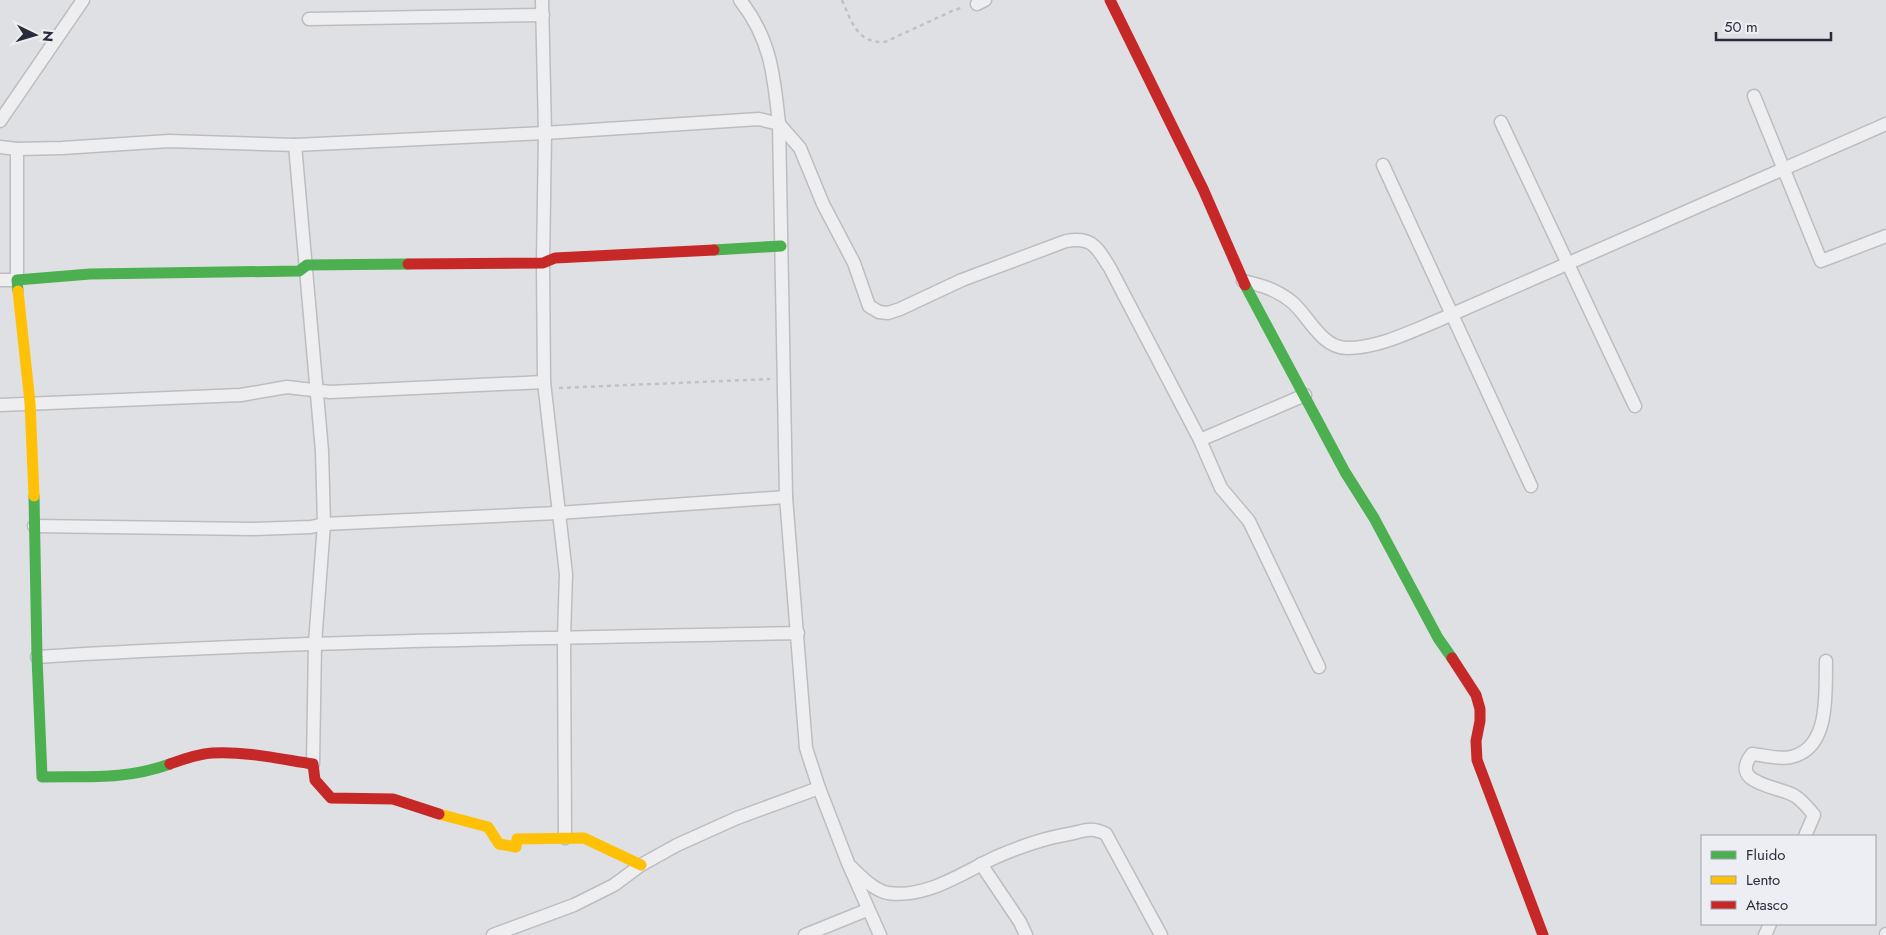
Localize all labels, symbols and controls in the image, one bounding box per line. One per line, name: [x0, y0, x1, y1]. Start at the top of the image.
north arrow: [10, 10, 60, 60]
scale bar: [1716, 10, 1831, 42]
text: 50 m: [1724, 16, 1758, 38]
text: N: [38, 30, 58, 43]
legend: [1701, 835, 1876, 925]
text: Fluido: [1746, 844, 1785, 866]
text: Lento: [1746, 869, 1780, 891]
text: Atasco: [1746, 894, 1788, 916]

